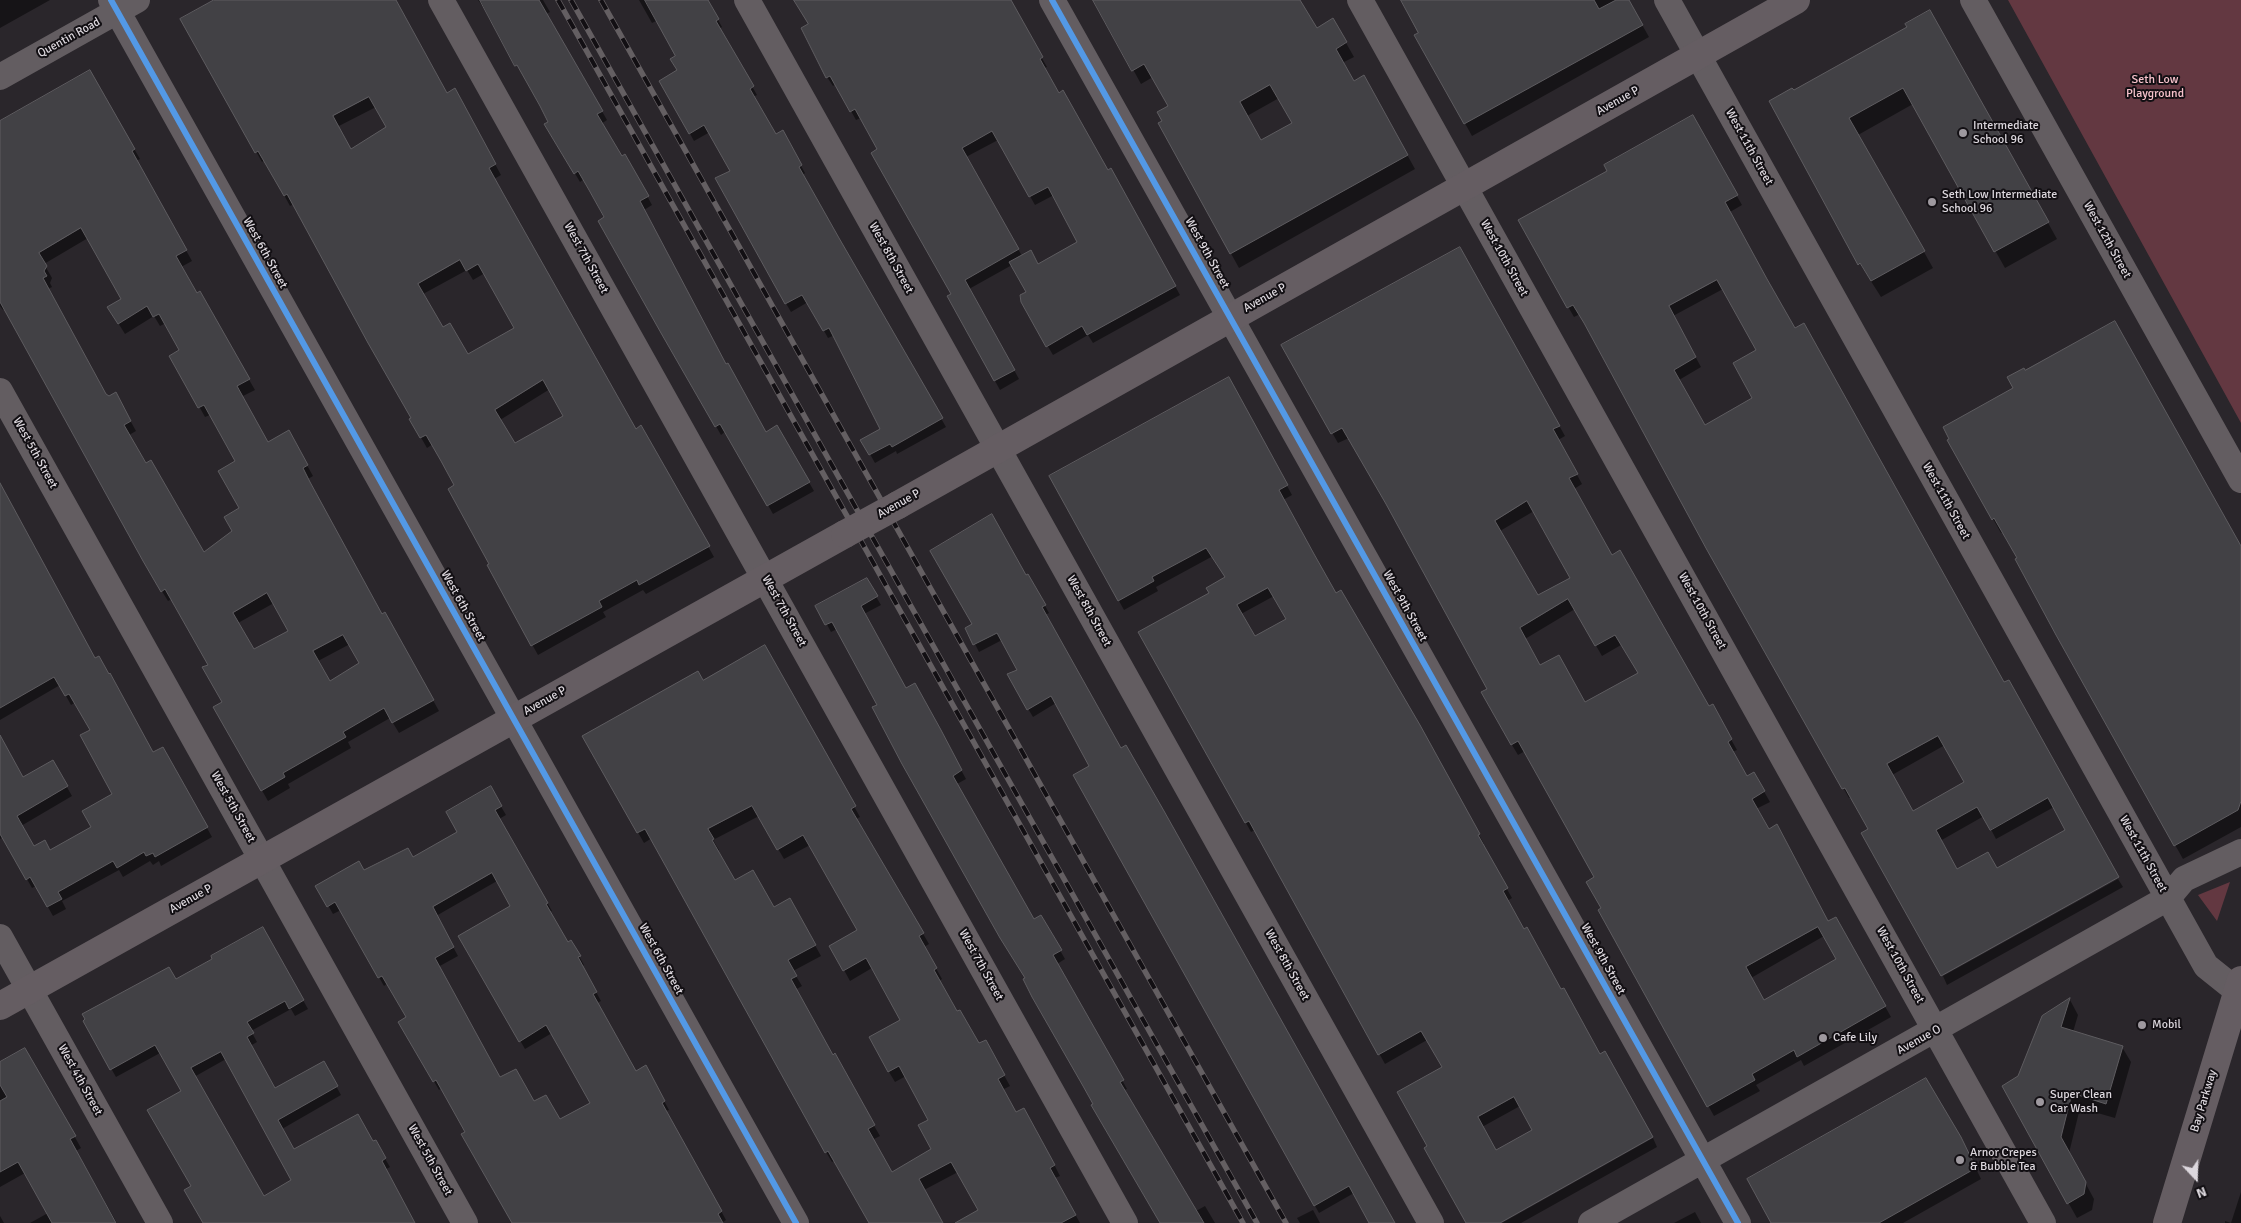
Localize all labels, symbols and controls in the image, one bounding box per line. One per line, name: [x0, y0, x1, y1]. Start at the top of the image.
street label: Quentin Road: [35, 15, 103, 61]
park label: Seth Low Playground: [2126, 73, 2184, 101]
street label: Avenue P: [1594, 83, 1642, 119]
street label: West 11th Street: [1722, 106, 1776, 188]
place label: Intermediate School 96: [1973, 119, 2039, 147]
marker: Intermediate School 96: [1957, 127, 1969, 139]
place label: Seth Low Intermediate School 96: [1942, 188, 2057, 216]
marker: Seth Low Intermediate School 96: [1926, 196, 1938, 208]
street label: West 12th Street: [2080, 199, 2134, 281]
street label: West 6th Street: [240, 215, 290, 291]
street label: West 9th Street: [1182, 215, 1232, 291]
street label: West 10th Street: [1477, 217, 1531, 299]
street label: West 7th Street: [561, 220, 611, 296]
street label: West 8th Street: [866, 220, 916, 296]
street label: Avenue P: [1241, 280, 1289, 316]
street label: West 5th Street: [10, 415, 60, 491]
street label: West 11th Street: [1919, 460, 1973, 542]
street label: Avenue P: [875, 486, 923, 522]
street label: West 6th Street: [438, 568, 488, 644]
street label: West 9th Street: [1380, 568, 1430, 644]
street label: West 10th Street: [1675, 570, 1729, 652]
street label: West 7th Street: [759, 573, 809, 649]
street label: West 8th Street: [1064, 573, 1114, 649]
street label: Avenue P: [521, 683, 569, 719]
street label: West 5th Street: [208, 769, 258, 845]
street label: West 11th Street: [2116, 813, 2170, 895]
street label: Avenue P: [167, 881, 215, 917]
street label: West 6th Street: [636, 921, 686, 997]
street label: West 9th Street: [1578, 921, 1628, 997]
street label: West 10th Street: [1873, 924, 1927, 1006]
street label: West 7th Street: [956, 927, 1006, 1003]
street label: West 8th Street: [1262, 927, 1312, 1003]
place label: Mobil: [2152, 1018, 2181, 1032]
marker: Mobil: [2136, 1019, 2148, 1031]
street label: Avenue O: [1894, 1022, 1944, 1058]
place label: Cafe Lily: [1833, 1031, 1877, 1045]
marker: Cafe Lily: [1817, 1032, 1829, 1044]
street label: West 4th Street: [55, 1042, 105, 1118]
street label: Bay Parkway: [2188, 1068, 2220, 1134]
place label: Super Clean Car Wash: [2050, 1088, 2112, 1116]
marker: Super Clean Car Wash: [2034, 1096, 2046, 1108]
street label: West 5th Street: [405, 1122, 455, 1198]
place label: Arnor Crepes & Bubble Tea: [1970, 1146, 2037, 1174]
north arrow: [2171, 1153, 2221, 1203]
marker: Arnor Crepes & Bubble Tea: [1954, 1154, 1966, 1166]
text: N: [2194, 1183, 2209, 1202]

